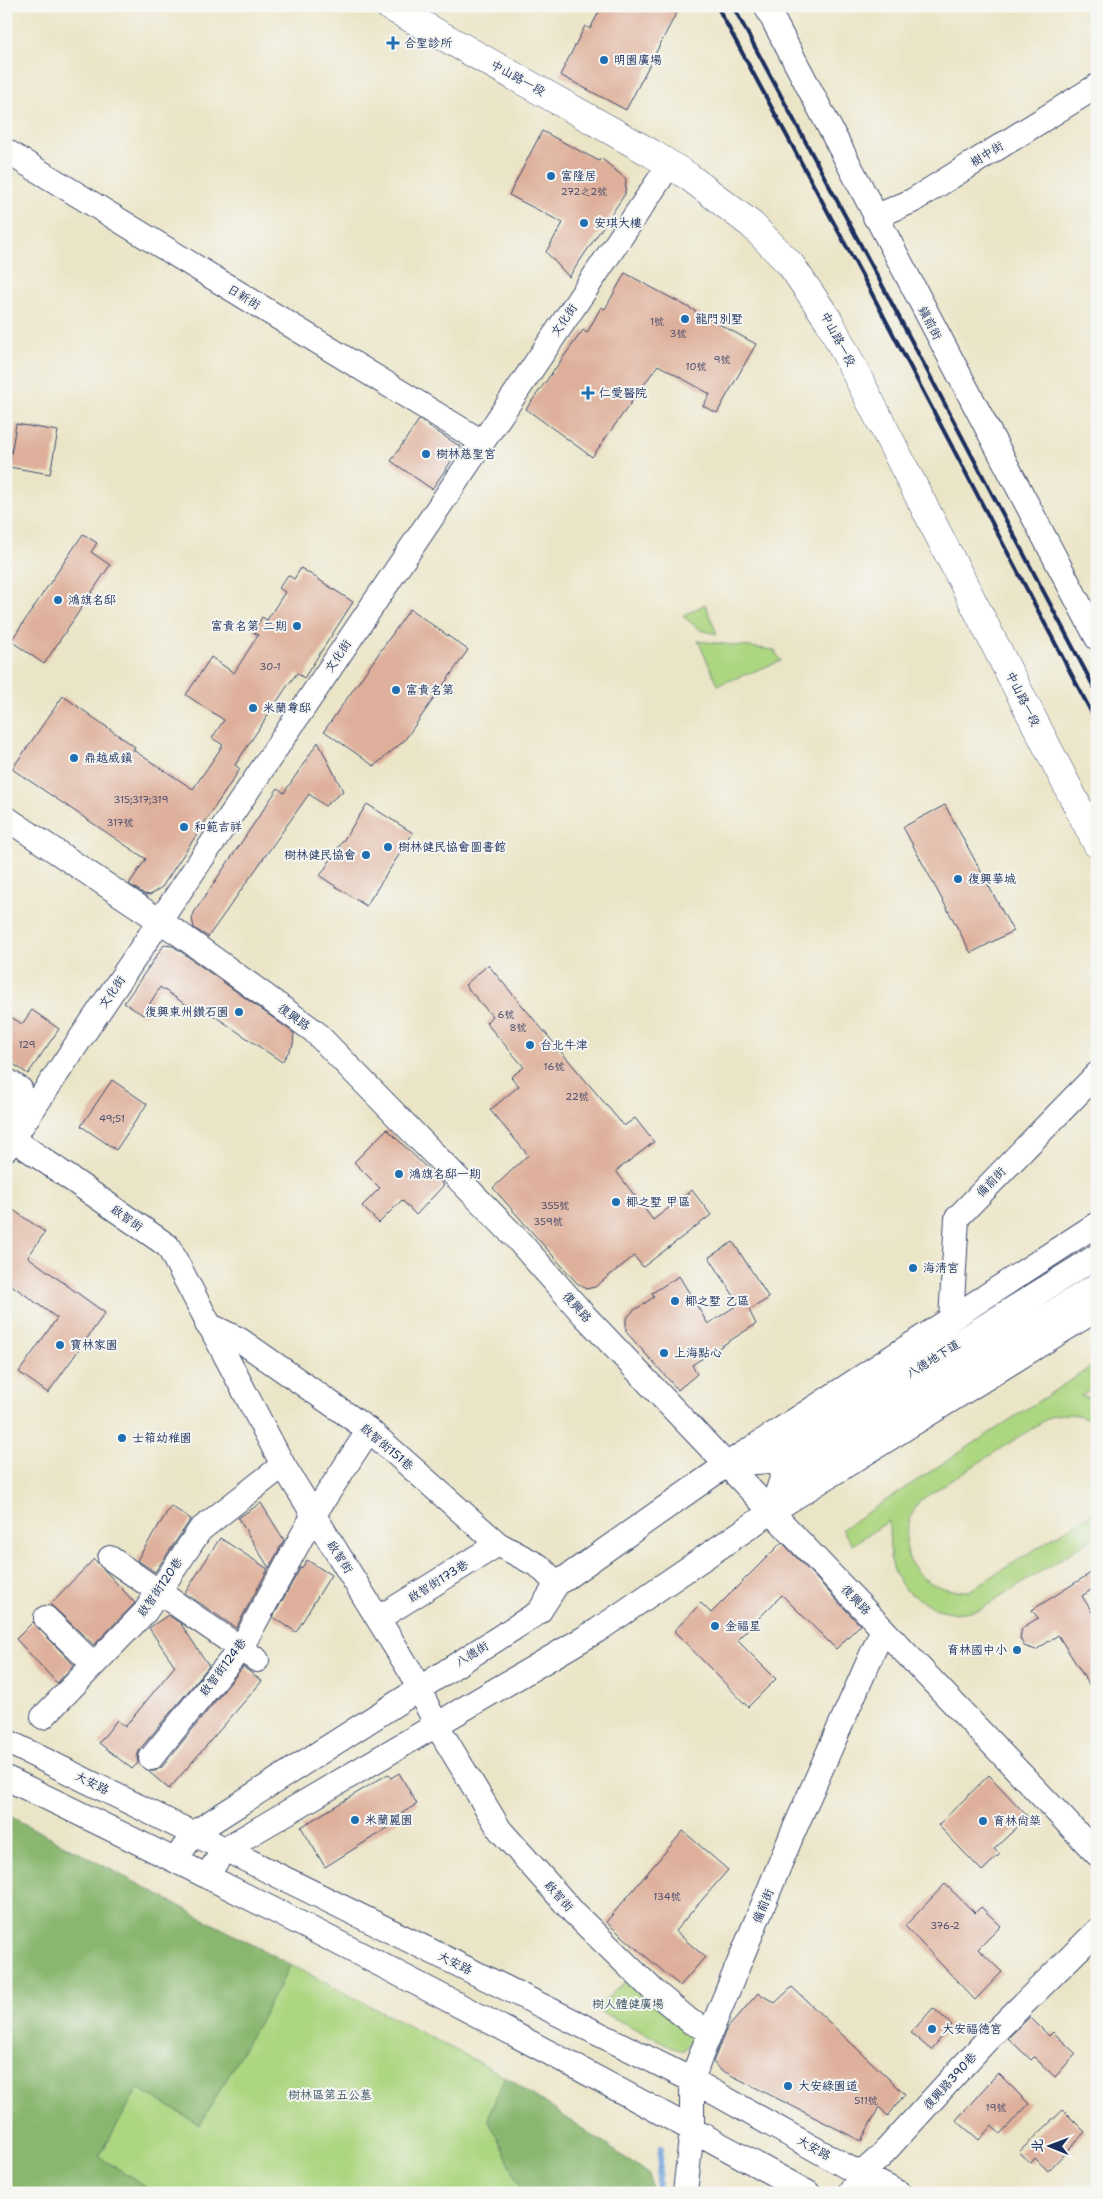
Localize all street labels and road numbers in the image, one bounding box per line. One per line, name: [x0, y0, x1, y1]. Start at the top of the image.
street label: 中山路一段: [488, 56, 548, 100]
street label: 樹中街: [967, 138, 1007, 170]
street label: 日新街: [224, 281, 264, 313]
street label: 文化街: [547, 301, 581, 339]
street label: 鎮前街: [914, 303, 946, 343]
street label: 中山路一段: [817, 309, 859, 369]
street label: 文化街: [321, 637, 355, 675]
street label: 中山路一段: [1002, 669, 1044, 729]
street label: 文化街: [95, 973, 129, 1011]
street label: 復興路: [275, 1000, 313, 1034]
street label: 備前街: [973, 1163, 1009, 1201]
street label: 啟智街: [108, 1201, 146, 1235]
street label: 復興路: [559, 1288, 595, 1326]
street label: 八德地下道: [903, 1336, 963, 1382]
street label: 啟智街151巷: [357, 1420, 417, 1474]
street label: 啟智街: [323, 1538, 357, 1576]
street label: 啟智街120巷: [134, 1554, 186, 1620]
street label: 啟智街173巷: [405, 1556, 471, 1606]
street label: 復興路: [838, 1581, 874, 1619]
street label: 啟智街124巷: [196, 1635, 250, 1699]
street label: 八德街: [452, 1638, 492, 1670]
street label: 大安路: [72, 1768, 112, 1798]
street label: 啟智街: [541, 1877, 577, 1915]
street label: 備前街: [749, 1886, 777, 1926]
street label: 大安路: [435, 1948, 475, 1978]
street label: 復興路390巷: [920, 2049, 980, 2113]
street label: 大安路: [794, 2132, 834, 2164]

